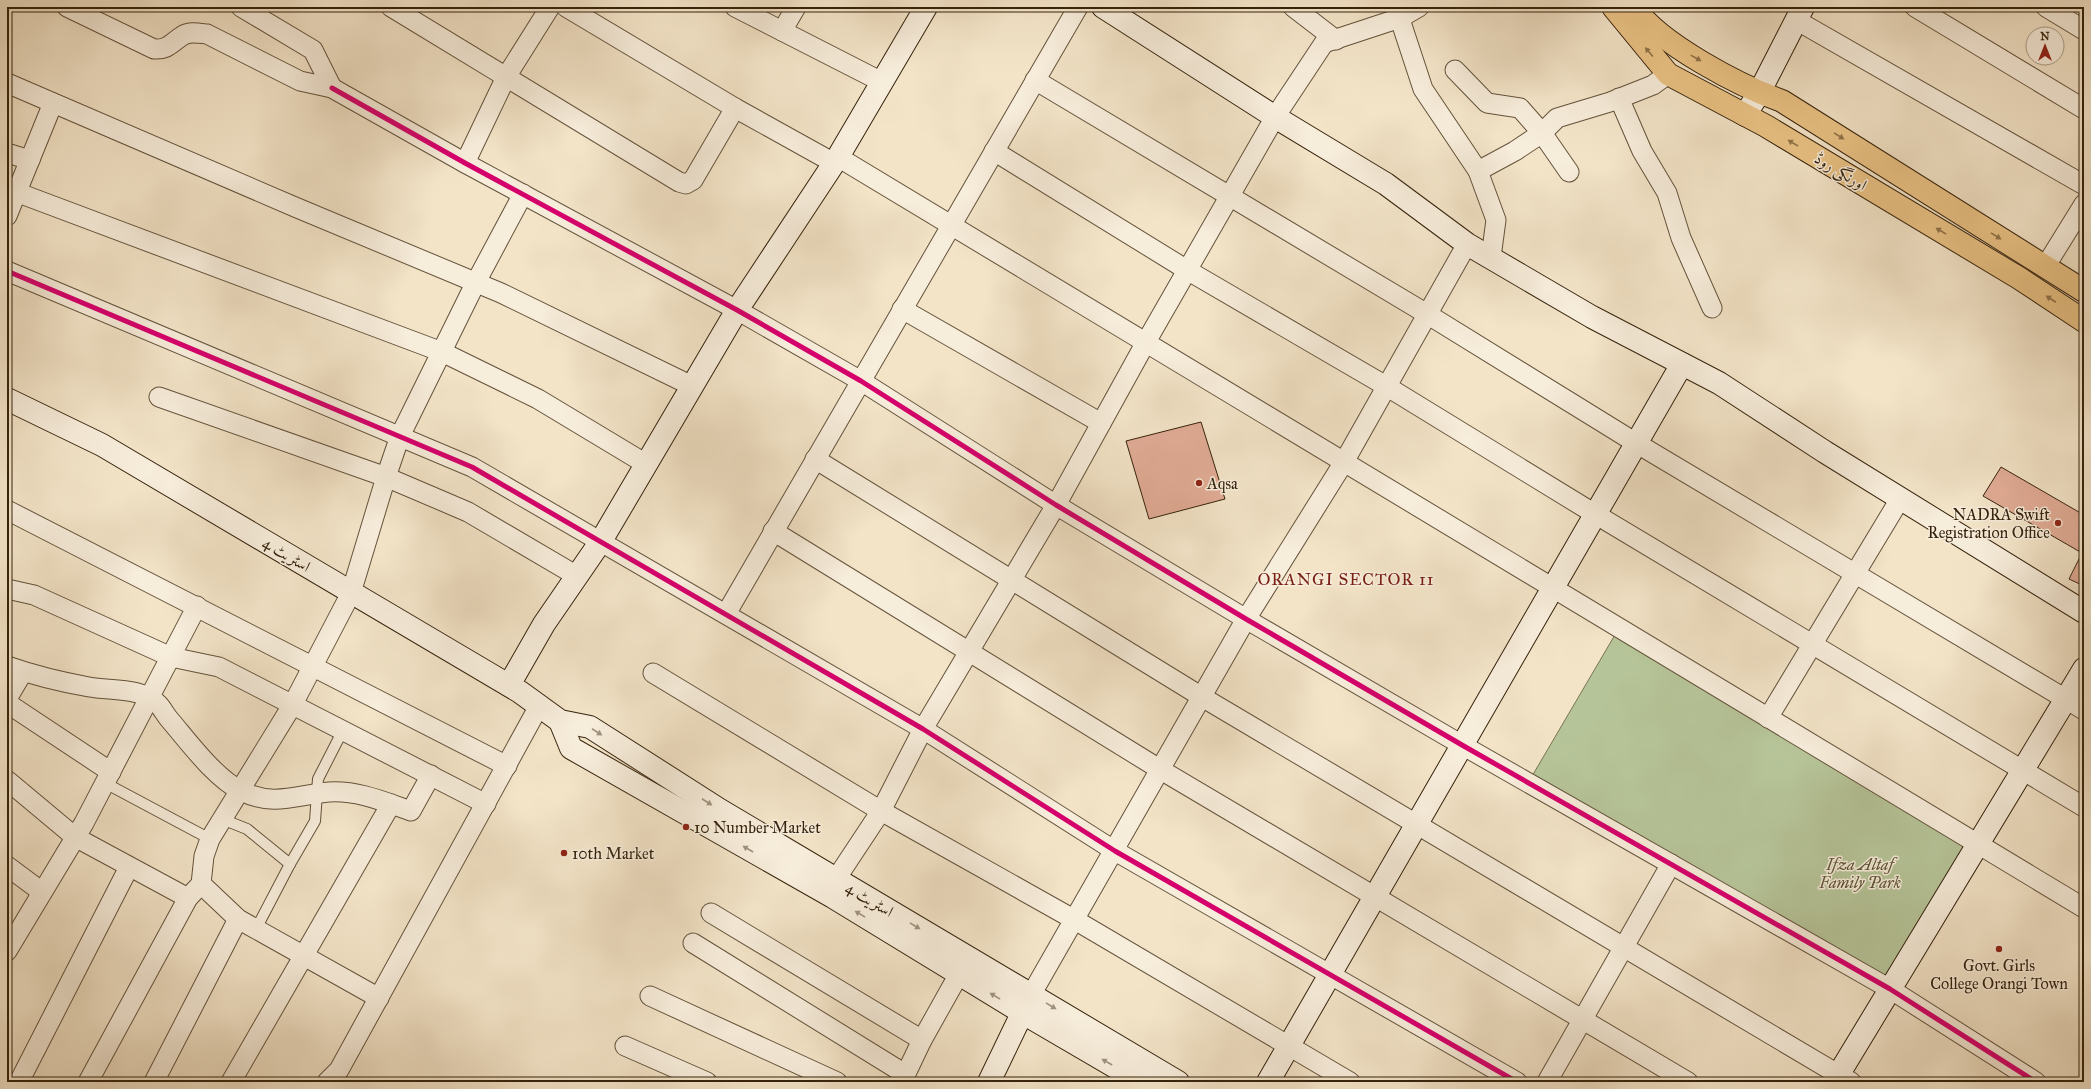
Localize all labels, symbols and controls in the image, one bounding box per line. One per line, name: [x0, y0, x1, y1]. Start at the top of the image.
north arrow: [2025, 26, 2065, 66]
text: N: [2040, 30, 2050, 43]
one-way arrow: [1645, 47, 1654, 58]
one-way arrow: [1690, 55, 1702, 61]
one-way arrow: [1833, 133, 1845, 140]
one-way arrow: [1787, 139, 1799, 146]
street label: اورنگی روڈ: [1810, 148, 1871, 196]
one-way arrow: [1935, 228, 1947, 235]
one-way arrow: [1990, 232, 2002, 239]
one-way arrow: [2046, 296, 2057, 303]
place label: Aqsa: [1206, 474, 1238, 494]
marker: Aqsa: [1194, 478, 1204, 488]
place label: NADRA Swift Registration Office: [1928, 505, 2050, 543]
marker: NADRA Swift Registration Office: [2053, 518, 2063, 528]
street label: اسٹریٹ 4: [259, 533, 314, 577]
district label: ORANGI SECTOR 11: [1258, 569, 1434, 590]
one-way arrow: [591, 728, 603, 735]
one-way arrow: [701, 798, 713, 805]
place label: 10 Number Market: [694, 818, 821, 837]
marker: 10 Number Market: [681, 822, 691, 832]
place label: 10th Market: [572, 844, 655, 863]
one-way arrow: [742, 845, 754, 852]
marker: 10th Market: [559, 848, 569, 858]
park label: Ifza Altaf Family Park: [1818, 855, 1901, 892]
street label: اسٹریٹ 4: [842, 878, 897, 922]
one-way arrow: [854, 910, 866, 917]
one-way arrow: [909, 922, 921, 929]
marker: Govt. Girls College Orangi Town: [1994, 944, 2004, 954]
place label: Govt. Girls College Orangi Town: [1930, 956, 2068, 994]
one-way arrow: [990, 992, 1000, 1000]
one-way arrow: [1045, 1003, 1057, 1010]
one-way arrow: [1101, 1059, 1113, 1066]

